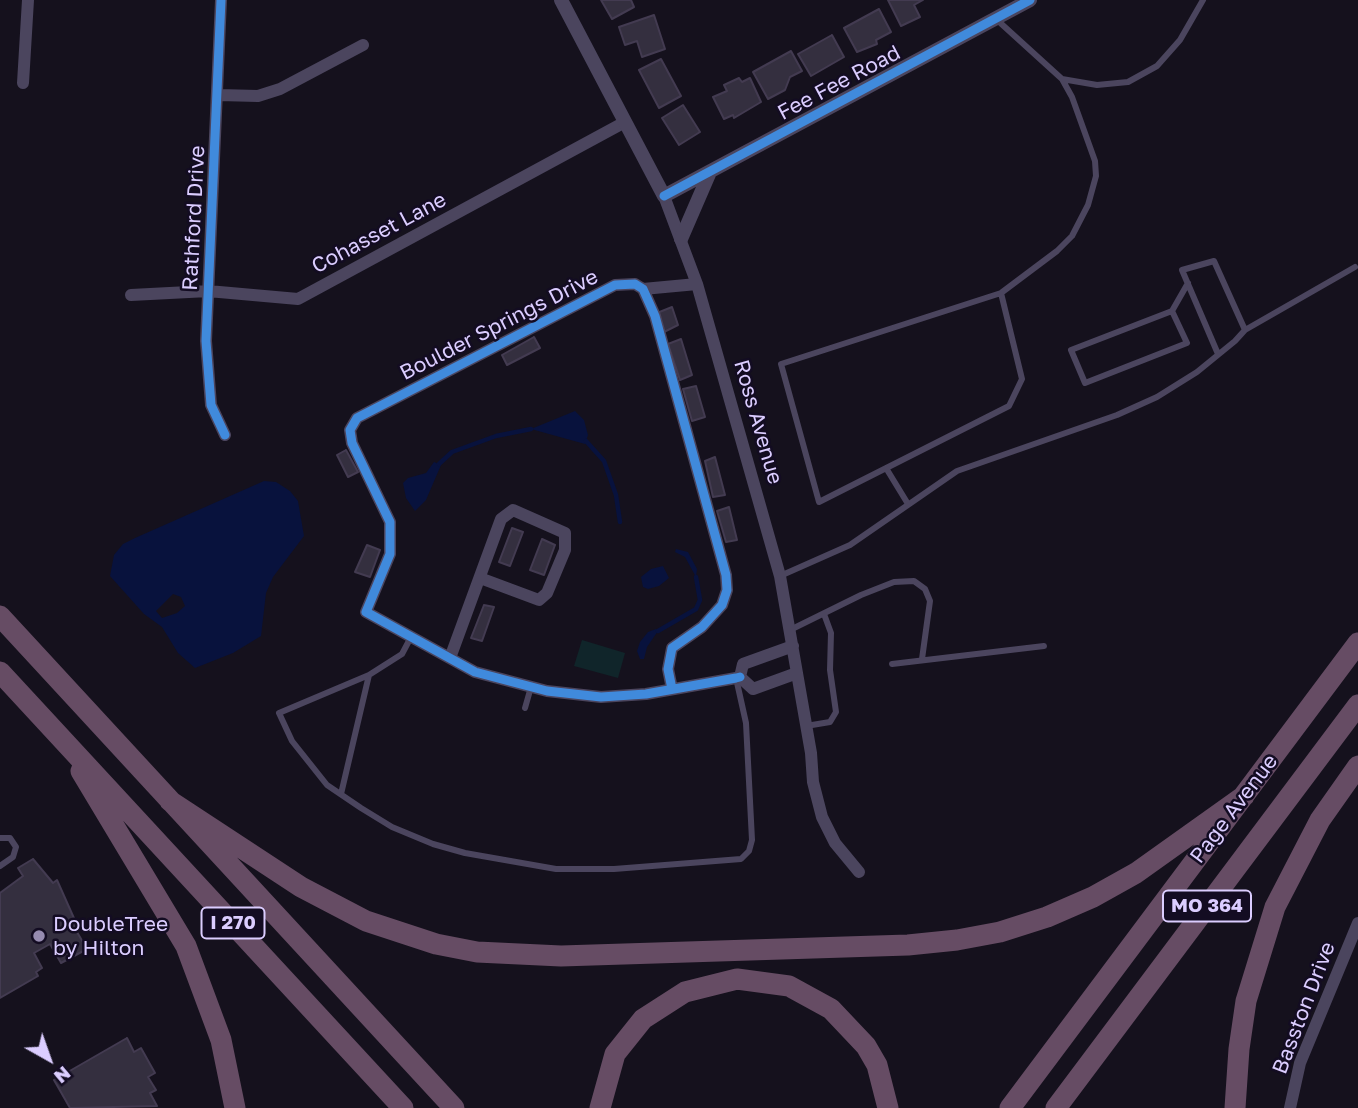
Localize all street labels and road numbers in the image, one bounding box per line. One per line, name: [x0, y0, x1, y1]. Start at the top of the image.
street label: Fee Fee Road: [773, 40, 905, 126]
street label: Rathford Drive: [178, 145, 210, 291]
street label: Cohasset Lane: [307, 187, 451, 279]
street label: Boulder Springs Drive: [396, 264, 602, 386]
street label: Ross Avenue: [728, 357, 788, 487]
street label: Page Avenue: [1185, 750, 1283, 868]
road number: MO 364: [1163, 890, 1251, 922]
road number: I 270: [202, 908, 264, 939]
street label: Basston Drive: [1267, 938, 1341, 1078]

